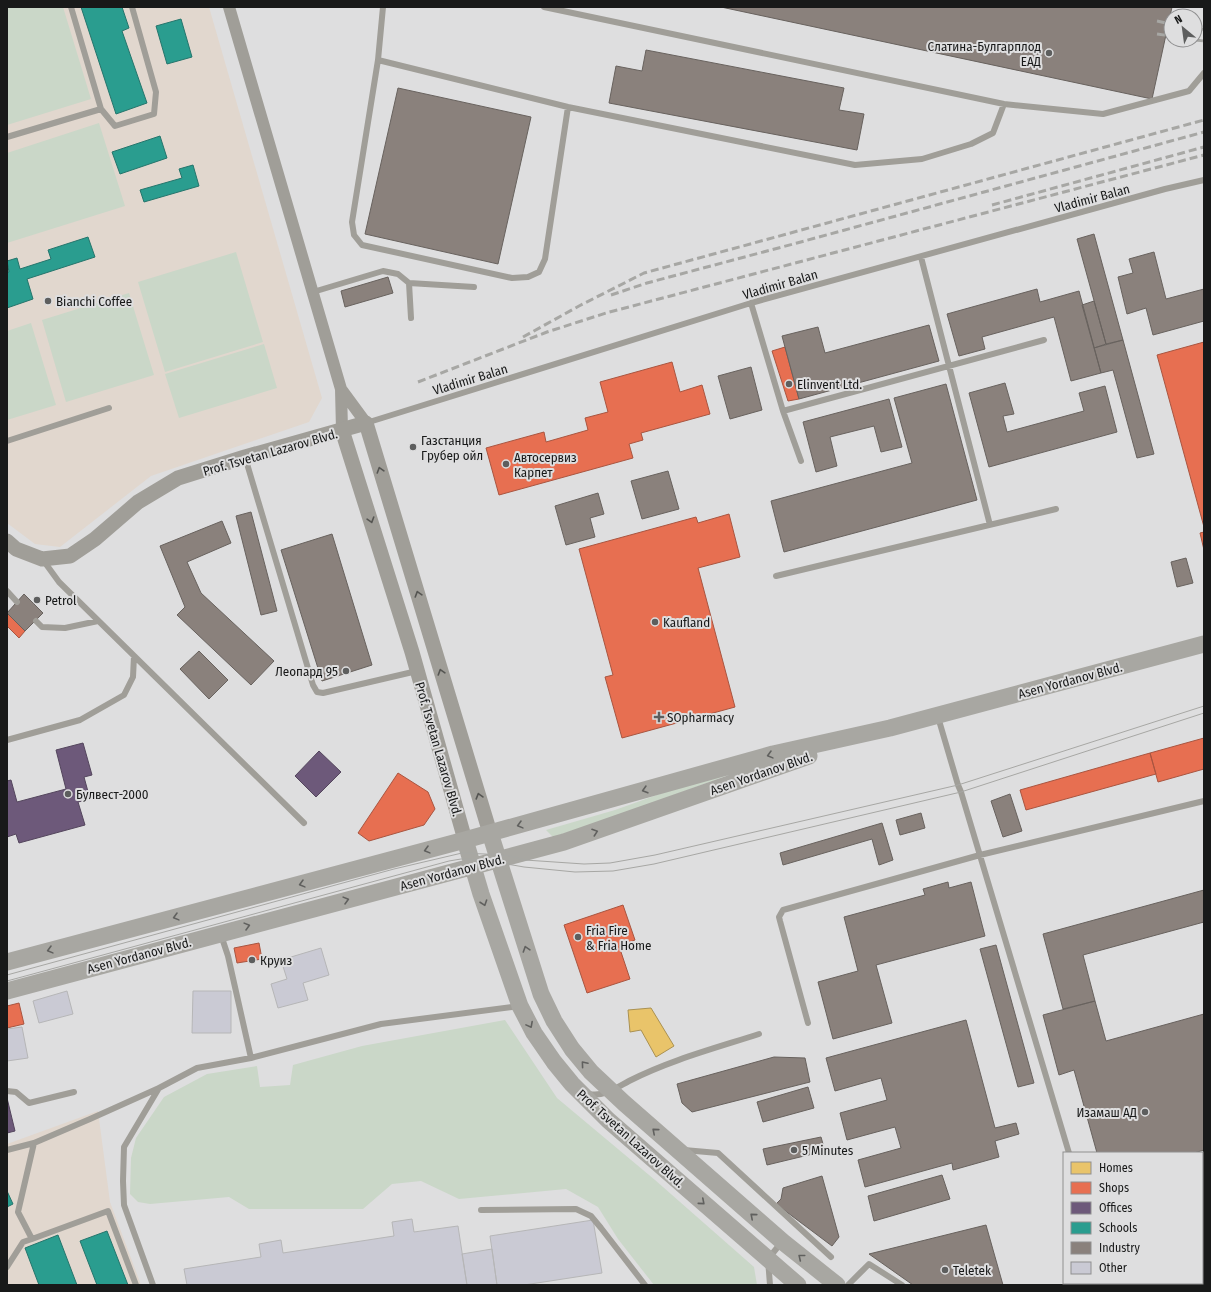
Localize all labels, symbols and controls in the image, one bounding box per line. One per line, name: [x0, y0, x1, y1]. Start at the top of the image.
north arrow: [1163, 8, 1203, 48]
text: N: [1172, 12, 1184, 27]
place label: Слатина-Булгарплод ЕАД: [928, 39, 1041, 69]
marker: Слатина-Булгарплод ЕАД: [1044, 48, 1054, 58]
street label: Vladimir Balan: [1053, 181, 1131, 216]
street label: Vladimir Balan: [741, 267, 819, 302]
place label: Bianchi Coffee: [56, 294, 132, 309]
marker: Bianchi Coffee: [43, 296, 53, 306]
street label: Vladimir Balan: [431, 361, 509, 398]
place label: Elinvent Ltd.: [797, 377, 862, 392]
marker: Elinvent Ltd.: [784, 379, 794, 389]
street label: Prof. Tsvetan Lazarov Blvd.: [201, 426, 339, 479]
place label: Газстанция Грубер ойл: [421, 433, 483, 463]
marker: Газстанция Грубер ойл: [408, 442, 418, 452]
place label: Автосервиз Карпет: [514, 450, 577, 480]
marker: Автосервиз Карпет: [501, 459, 511, 469]
one-way arrow: [376, 467, 385, 474]
one-way arrow: [366, 517, 374, 524]
one-way arrow: [414, 591, 423, 598]
place label: Petrol: [45, 593, 77, 608]
marker: Petrol: [32, 595, 42, 605]
place label: Kaufland: [663, 615, 710, 630]
marker: Kaufland: [650, 617, 660, 627]
street label: Asen Yordanov Blvd.: [1016, 659, 1124, 702]
place label: Леопард 95: [275, 664, 338, 679]
marker: Леопард 95: [341, 666, 351, 676]
one-way arrow: [437, 668, 446, 675]
street label: Prof. Tsvetan Lazarov Blvd.: [412, 680, 465, 818]
place label: SOpharmacy: [667, 710, 734, 725]
marker: SOpharmacy: [654, 712, 664, 722]
street label: Asen Yordanov Blvd.: [708, 749, 814, 798]
one-way arrow: [767, 750, 774, 759]
one-way arrow: [642, 785, 649, 794]
place label: Булвест-2000: [76, 787, 149, 802]
marker: Булвест-2000: [63, 789, 73, 799]
one-way arrow: [475, 793, 484, 800]
one-way arrow: [517, 821, 523, 829]
one-way arrow: [592, 828, 599, 836]
one-way arrow: [424, 845, 431, 854]
street label: Asen Yordanov Blvd.: [398, 851, 506, 894]
one-way arrow: [299, 879, 306, 888]
one-way arrow: [343, 896, 349, 904]
one-way arrow: [480, 900, 488, 907]
one-way arrow: [173, 912, 180, 921]
one-way arrow: [244, 922, 251, 931]
place label: Fria Fire & Fria Home: [586, 923, 651, 953]
marker: Fria Fire & Fria Home: [573, 932, 583, 942]
street label: Asen Yordanov Blvd.: [85, 934, 193, 977]
one-way arrow: [47, 945, 54, 954]
one-way arrow: [522, 945, 531, 952]
place label: Круиз: [260, 953, 293, 968]
marker: Круиз: [247, 955, 257, 965]
one-way arrow: [525, 1021, 533, 1028]
one-way arrow: [581, 1061, 588, 1068]
street label: Prof. Tsvetan Lazarov Blvd.: [574, 1086, 688, 1191]
place label: Изамаш АД: [1076, 1105, 1137, 1120]
marker: Изамаш АД: [1140, 1107, 1150, 1117]
one-way arrow: [652, 1128, 660, 1135]
place label: 5 Minutes: [802, 1143, 854, 1158]
marker: 5 Minutes: [789, 1145, 799, 1155]
legend: [1063, 1152, 1203, 1284]
text: Homes: [1099, 1161, 1133, 1175]
text: Shops: [1099, 1181, 1129, 1195]
one-way arrow: [698, 1197, 705, 1204]
text: Offices: [1099, 1201, 1132, 1215]
one-way arrow: [750, 1213, 758, 1221]
text: Schools: [1099, 1221, 1137, 1235]
text: Industry: [1099, 1241, 1140, 1255]
one-way arrow: [799, 1254, 806, 1261]
text: Other: [1099, 1261, 1128, 1275]
place label: Teletek: [953, 1263, 992, 1278]
marker: Teletek: [940, 1265, 950, 1275]

